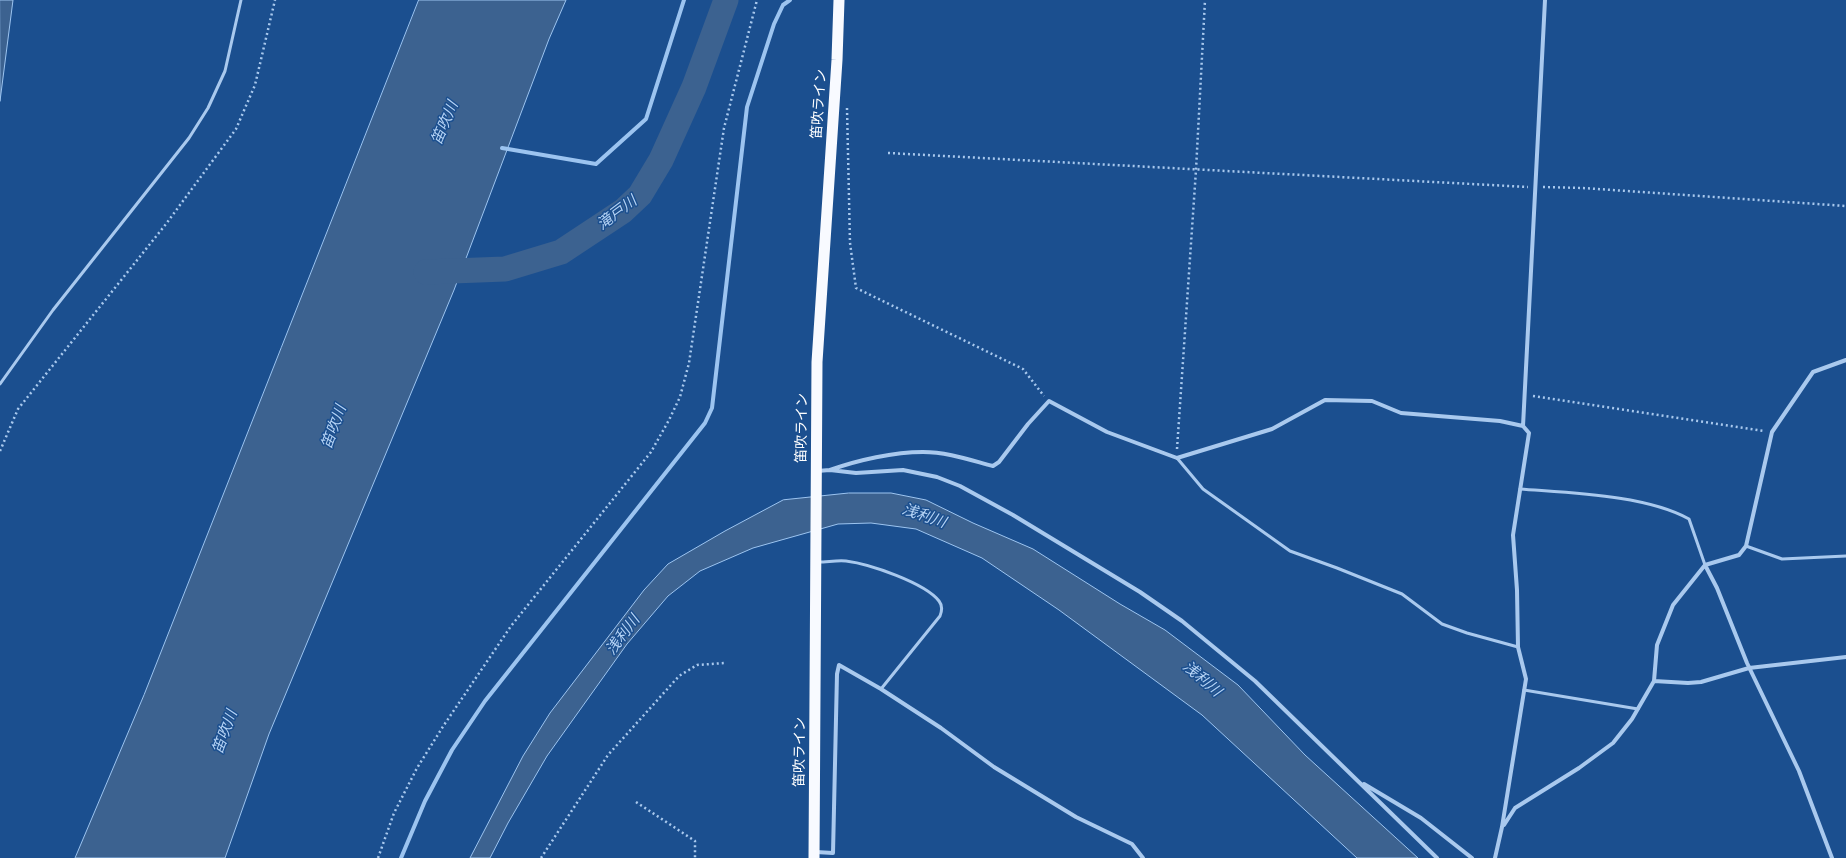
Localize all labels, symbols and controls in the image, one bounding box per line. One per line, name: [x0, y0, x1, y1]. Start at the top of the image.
street label: 笛吹ライン: [808, 68, 830, 140]
water label: 笛吹川: [428, 99, 462, 147]
water label: 滝戸川: [594, 192, 640, 234]
street label: 笛吹ライン: [793, 393, 811, 463]
water label: 笛吹川: [318, 403, 350, 451]
water label: 浅利川: [900, 500, 948, 532]
water label: 浅利川: [602, 612, 644, 658]
water label: 浅利川: [1179, 657, 1225, 701]
water label: 笛吹川: [209, 708, 241, 756]
street label: 笛吹ライン: [791, 717, 809, 787]

